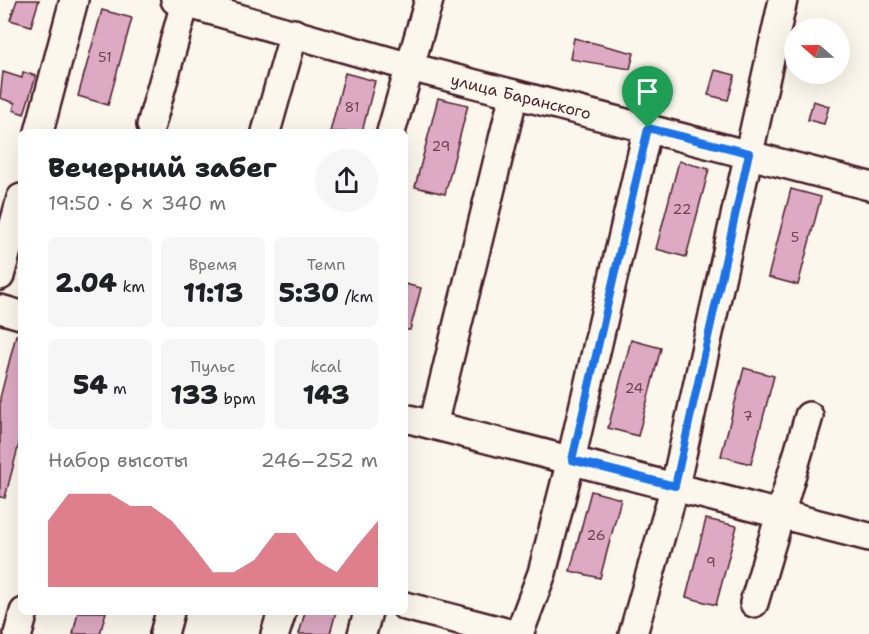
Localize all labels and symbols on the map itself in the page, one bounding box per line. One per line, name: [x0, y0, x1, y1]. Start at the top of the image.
north arrow: [784, 18, 850, 84]
house number: 51: [98, 48, 112, 66]
pin: [622, 66, 673, 128]
street label: улица Баранского: [449, 69, 593, 124]
house number: 81: [344, 98, 360, 116]
house number: 29: [432, 137, 450, 155]
house number: 22: [673, 200, 691, 218]
house number: 5: [791, 228, 799, 246]
house number: 24: [625, 379, 644, 397]
house number: 7: [743, 407, 753, 425]
house number: 26: [587, 526, 606, 544]
house number: 9: [706, 553, 716, 571]

